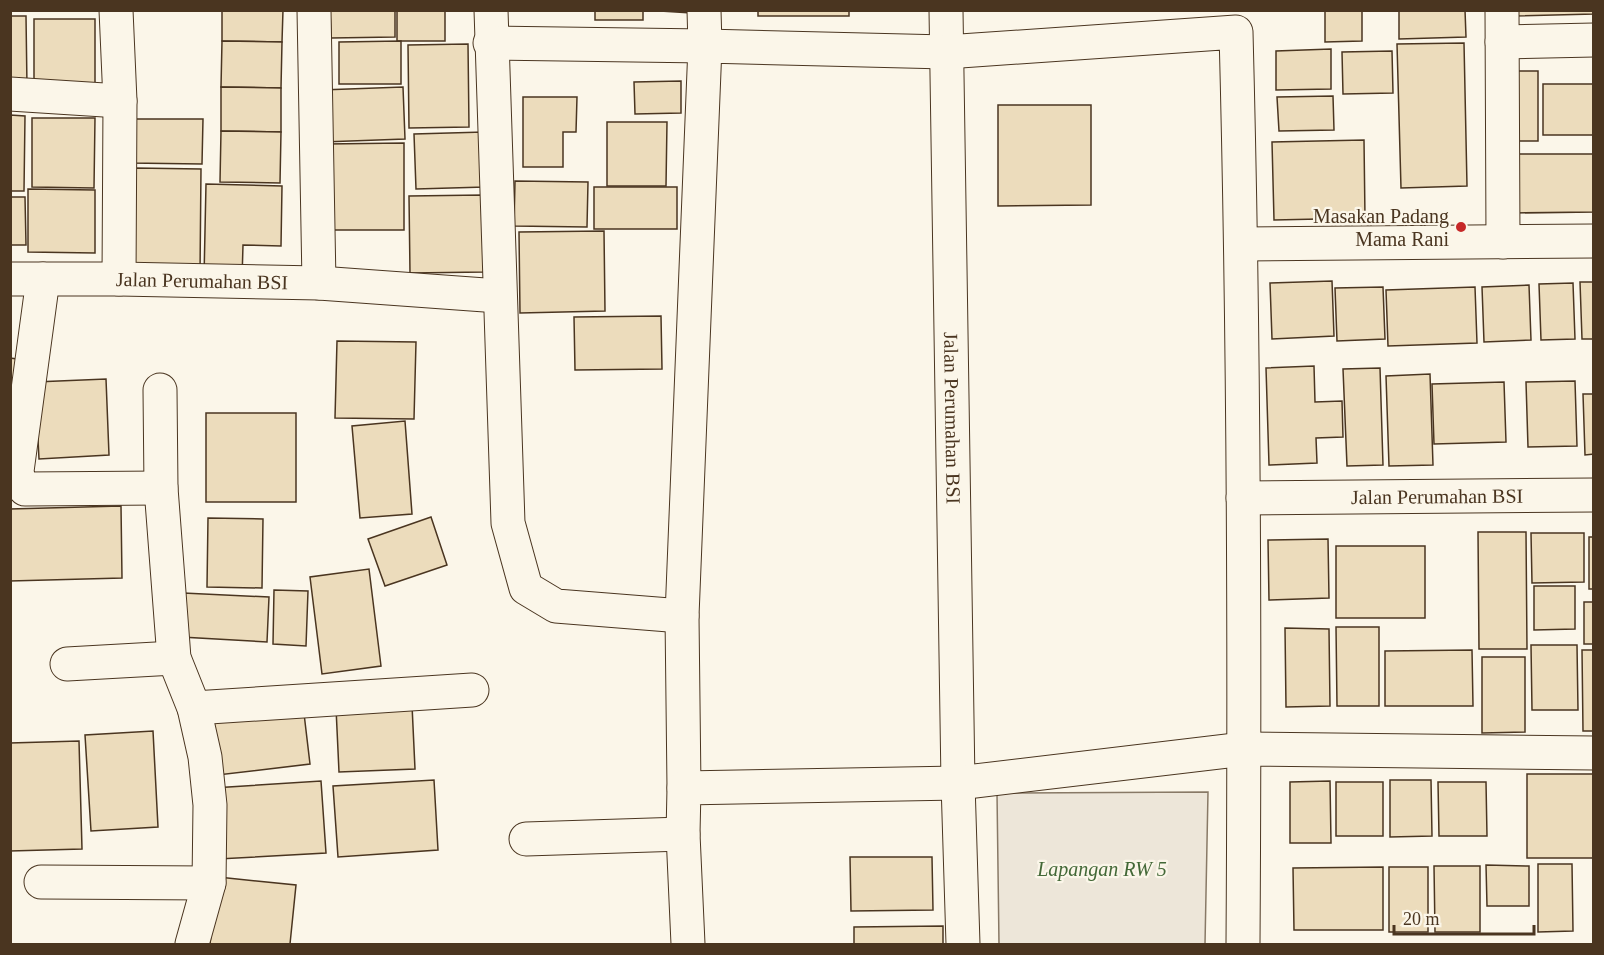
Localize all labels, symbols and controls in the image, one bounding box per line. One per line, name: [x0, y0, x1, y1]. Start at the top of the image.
place label: Masakan Padang Mama Rani: [1313, 205, 1449, 250]
marker: Masakan Padang Mama Rani: [1454, 220, 1468, 234]
street label: Jalan Perumahan BSI: [116, 268, 288, 293]
street label: Jalan Perumahan BSI: [940, 332, 965, 504]
street label: Jalan Perumahan BSI: [1351, 485, 1523, 508]
park label: Lapangan RW 5: [1036, 858, 1167, 881]
scale bar: [1394, 898, 1534, 936]
text: 20 m: [1403, 909, 1440, 929]

